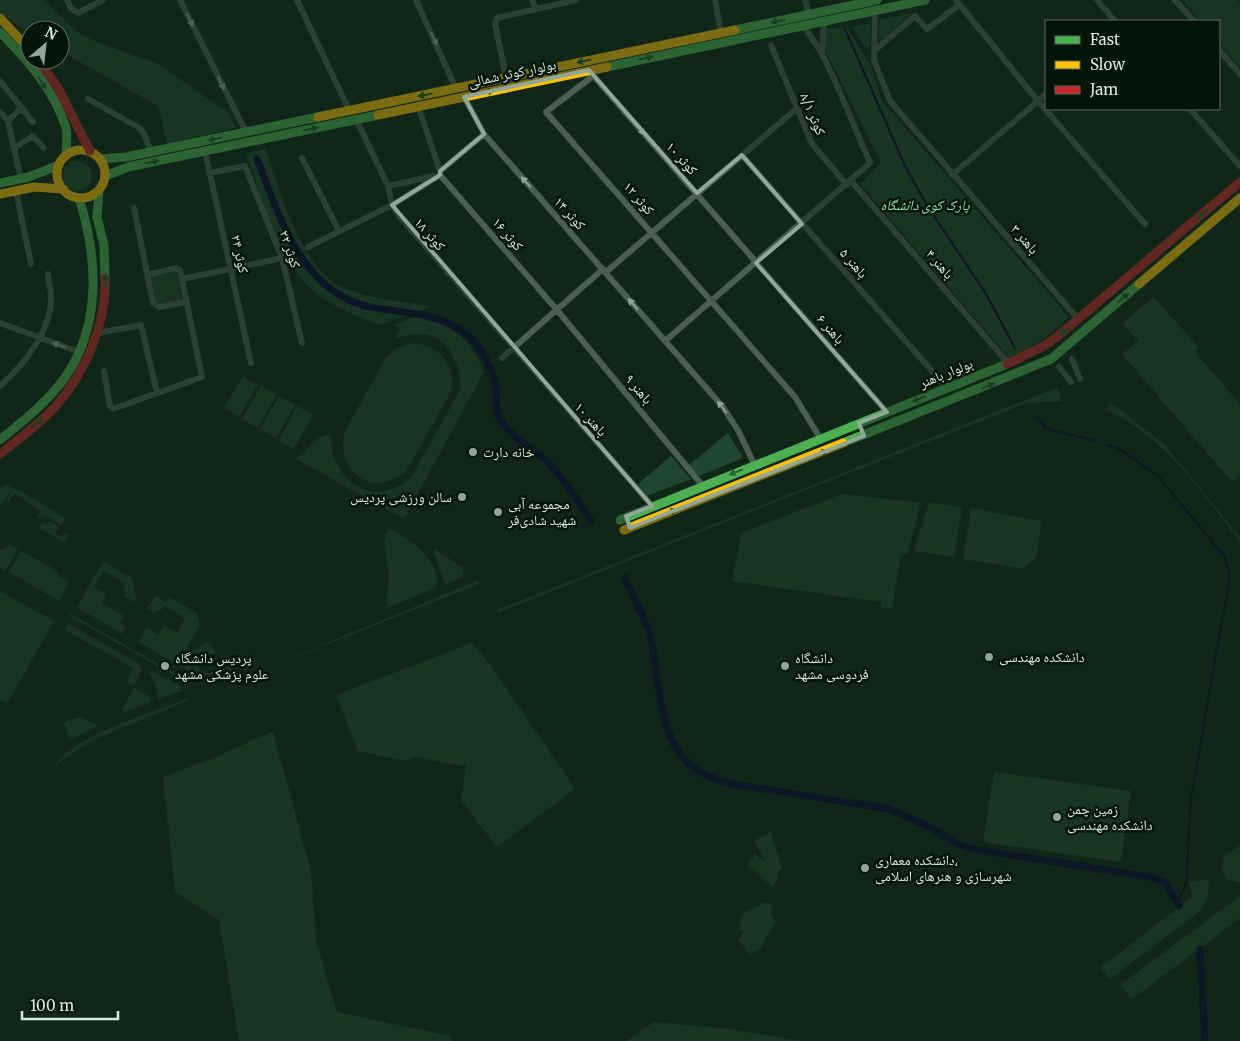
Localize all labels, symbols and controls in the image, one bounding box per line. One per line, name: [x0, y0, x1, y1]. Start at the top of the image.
one-way arrow: [186, 12, 194, 27]
one-way arrow: [769, 17, 785, 25]
north arrow: [20, 20, 70, 70]
legend: [1045, 20, 1220, 110]
text: N: [42, 23, 60, 44]
text: Fast: [1090, 30, 1120, 49]
one-way arrow: [430, 32, 438, 46]
one-way arrow: [638, 54, 654, 62]
street label: بولوار کوثر شمالی: [466, 55, 558, 91]
text: Slow: [1090, 55, 1125, 74]
one-way arrow: [577, 57, 592, 65]
one-way arrow: [37, 76, 47, 90]
one-way arrow: [218, 76, 226, 90]
text: Jam: [1089, 80, 1118, 99]
one-way arrow: [479, 88, 495, 96]
street label: کوثر ۸/۱: [796, 90, 830, 138]
one-way arrow: [418, 91, 433, 99]
one-way arrow: [635, 123, 646, 136]
one-way arrow: [303, 124, 319, 132]
one-way arrow: [206, 135, 222, 143]
street label: کوثر ۱۰: [662, 138, 702, 179]
one-way arrow: [144, 158, 159, 166]
one-way arrow: [521, 176, 532, 188]
street label: کوثر ۱۲: [620, 177, 659, 219]
street label: کوثر ۱۴: [550, 193, 590, 234]
park label: پارک کوی دانشگاه: [881, 196, 970, 214]
one-way arrow: [1197, 208, 1210, 219]
street label: کوثر ۱۸: [411, 213, 450, 255]
street label: کوثر ۱۶: [489, 213, 528, 255]
street label: باهنر ۳: [1007, 220, 1043, 258]
street label: کوثر ۲۲: [275, 228, 305, 270]
street label: کوثر ۲۴: [227, 233, 253, 275]
street label: باهنر ۵: [836, 244, 872, 282]
street label: باهنر ۴: [922, 245, 958, 283]
one-way arrow: [102, 272, 110, 288]
one-way arrow: [1116, 293, 1129, 304]
one-way arrow: [628, 298, 639, 311]
street label: باهنر ۶: [813, 310, 849, 348]
one-way arrow: [1059, 325, 1073, 335]
one-way arrow: [52, 341, 67, 348]
street label: بولوار باهنر: [916, 354, 976, 392]
street label: باهنر ۹: [621, 370, 657, 408]
one-way arrow: [981, 382, 995, 390]
one-way arrow: [912, 395, 926, 403]
street label: باهنر ۱۰: [571, 398, 611, 440]
one-way arrow: [717, 400, 727, 414]
one-way arrow: [31, 417, 44, 428]
place label: خانه دارت: [483, 443, 534, 461]
marker: خانه دارت: [467, 446, 479, 458]
one-way arrow: [814, 449, 829, 457]
one-way arrow: [729, 468, 743, 476]
place label: سالن ورزشی پردیس: [350, 488, 452, 506]
marker: سالن ورزشی پردیس: [456, 491, 468, 503]
place label: مجموعه آبی شهید شادی‌فر: [507, 495, 576, 529]
marker: مجموعه آبی شهید شادی‌فر: [492, 506, 504, 518]
one-way arrow: [663, 508, 678, 516]
place label: دانشکده مهندسی: [999, 648, 1085, 666]
place label: پردیس دانشگاه علوم پزشکی مشهد: [175, 649, 269, 684]
place label: دانشگاه فردوسی مشهد: [795, 649, 869, 683]
marker: دانشکده مهندسی: [983, 651, 995, 663]
marker: پردیس دانشگاه علوم پزشکی مشهد: [159, 660, 171, 672]
marker: دانشگاه فردوسی مشهد: [779, 660, 791, 672]
place label: زمین چمن دانشکده مهندسی: [1067, 800, 1153, 834]
marker: زمین چمن دانشکده مهندسی: [1051, 811, 1063, 823]
place label: دانشکده معماری، شهرسازی و هنرهای اسلامی: [875, 851, 1012, 885]
marker: دانشکده معماری، شهرسازی و هنرهای اسلامی: [859, 862, 871, 874]
scale bar: [22, 988, 119, 1020]
text: 100 m: [30, 996, 74, 1015]

